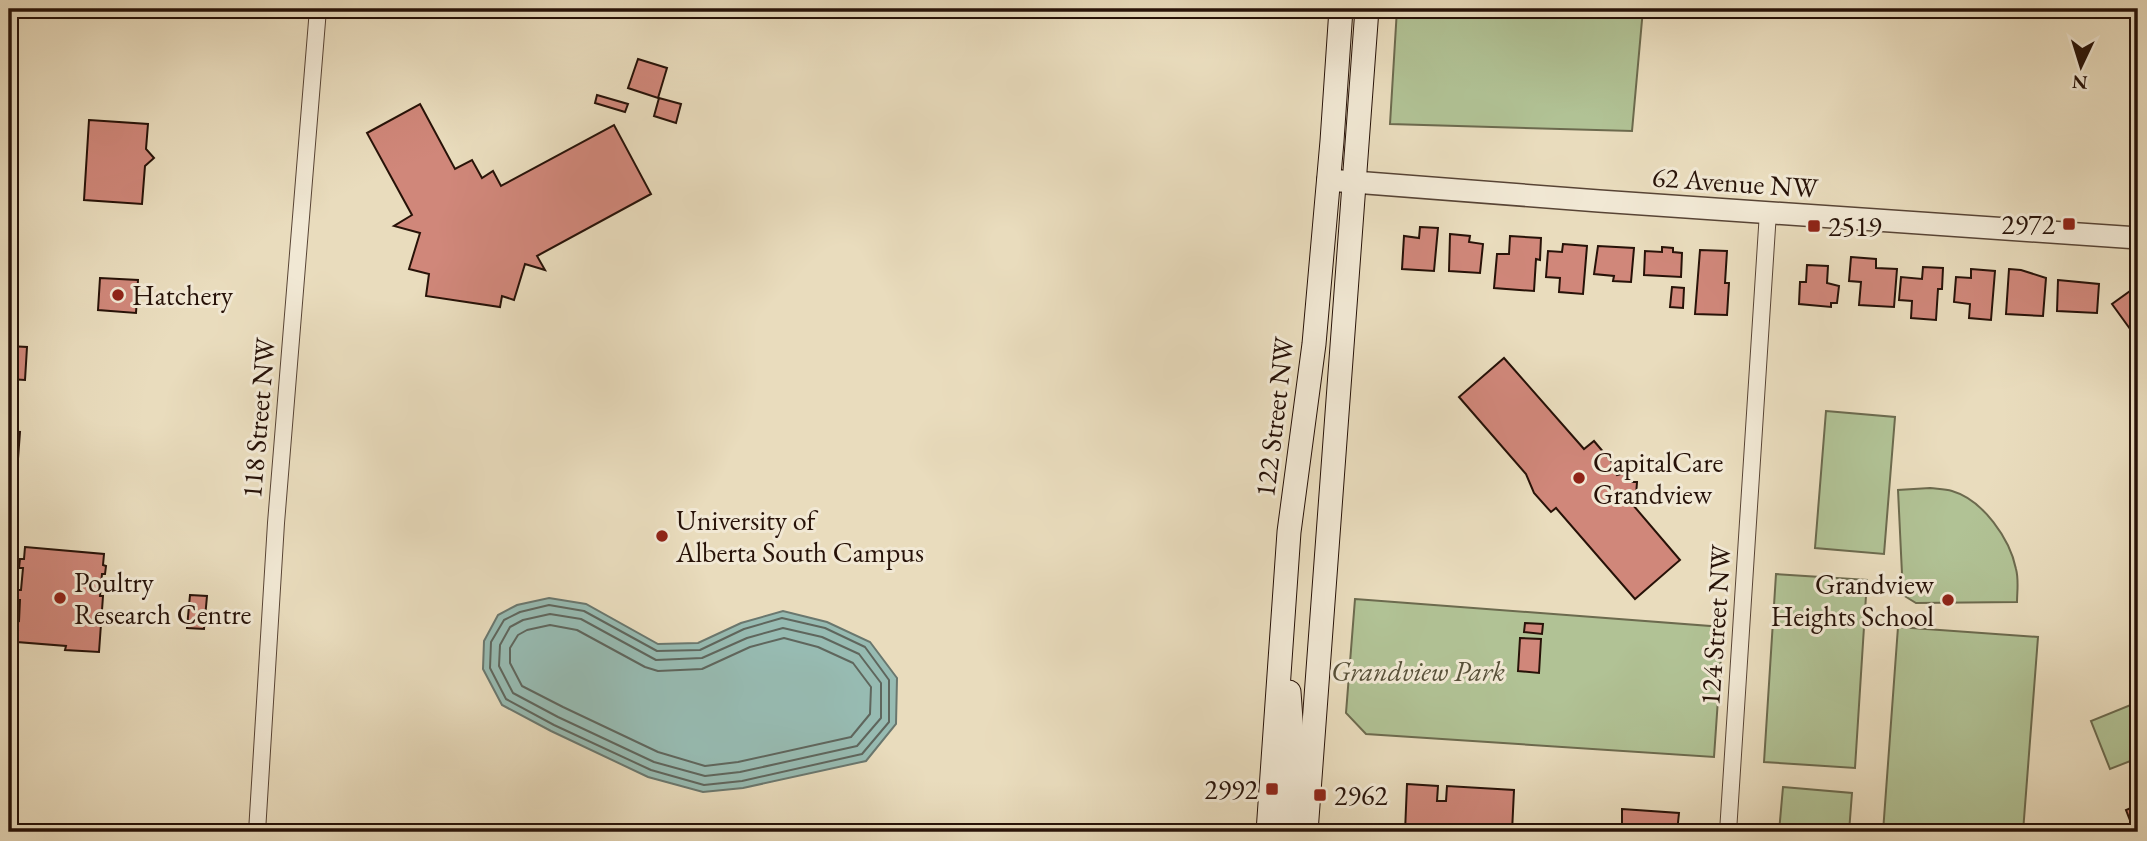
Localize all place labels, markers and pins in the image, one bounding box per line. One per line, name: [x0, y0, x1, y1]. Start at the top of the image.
place label: 2972: [2001, 206, 2056, 242]
place label: 2519: [1828, 208, 1882, 244]
marker: 2972: [2061, 216, 2077, 232]
marker: 2519: [1806, 218, 1822, 234]
place label: Hatchery: [132, 277, 234, 313]
marker: Hatchery: [110, 287, 126, 303]
place label: CapitalCare Grandview: [1593, 444, 1724, 512]
marker: CapitalCare Grandview: [1571, 470, 1587, 486]
place label: University of Alberta South Campus: [675, 502, 924, 570]
marker: University of Alberta South Campus: [654, 528, 670, 544]
place label: Poultry Research Centre: [74, 564, 252, 632]
place label: Grandview Heights School: [1771, 566, 1935, 634]
marker: Poultry Research Centre: [52, 590, 68, 606]
marker: Grandview Heights School: [1940, 592, 1956, 608]
place label: 2992: [1204, 771, 1259, 807]
place label: 2962: [1334, 777, 1388, 813]
marker: 2992: [1264, 781, 1280, 797]
marker: 2962: [1312, 787, 1328, 803]

